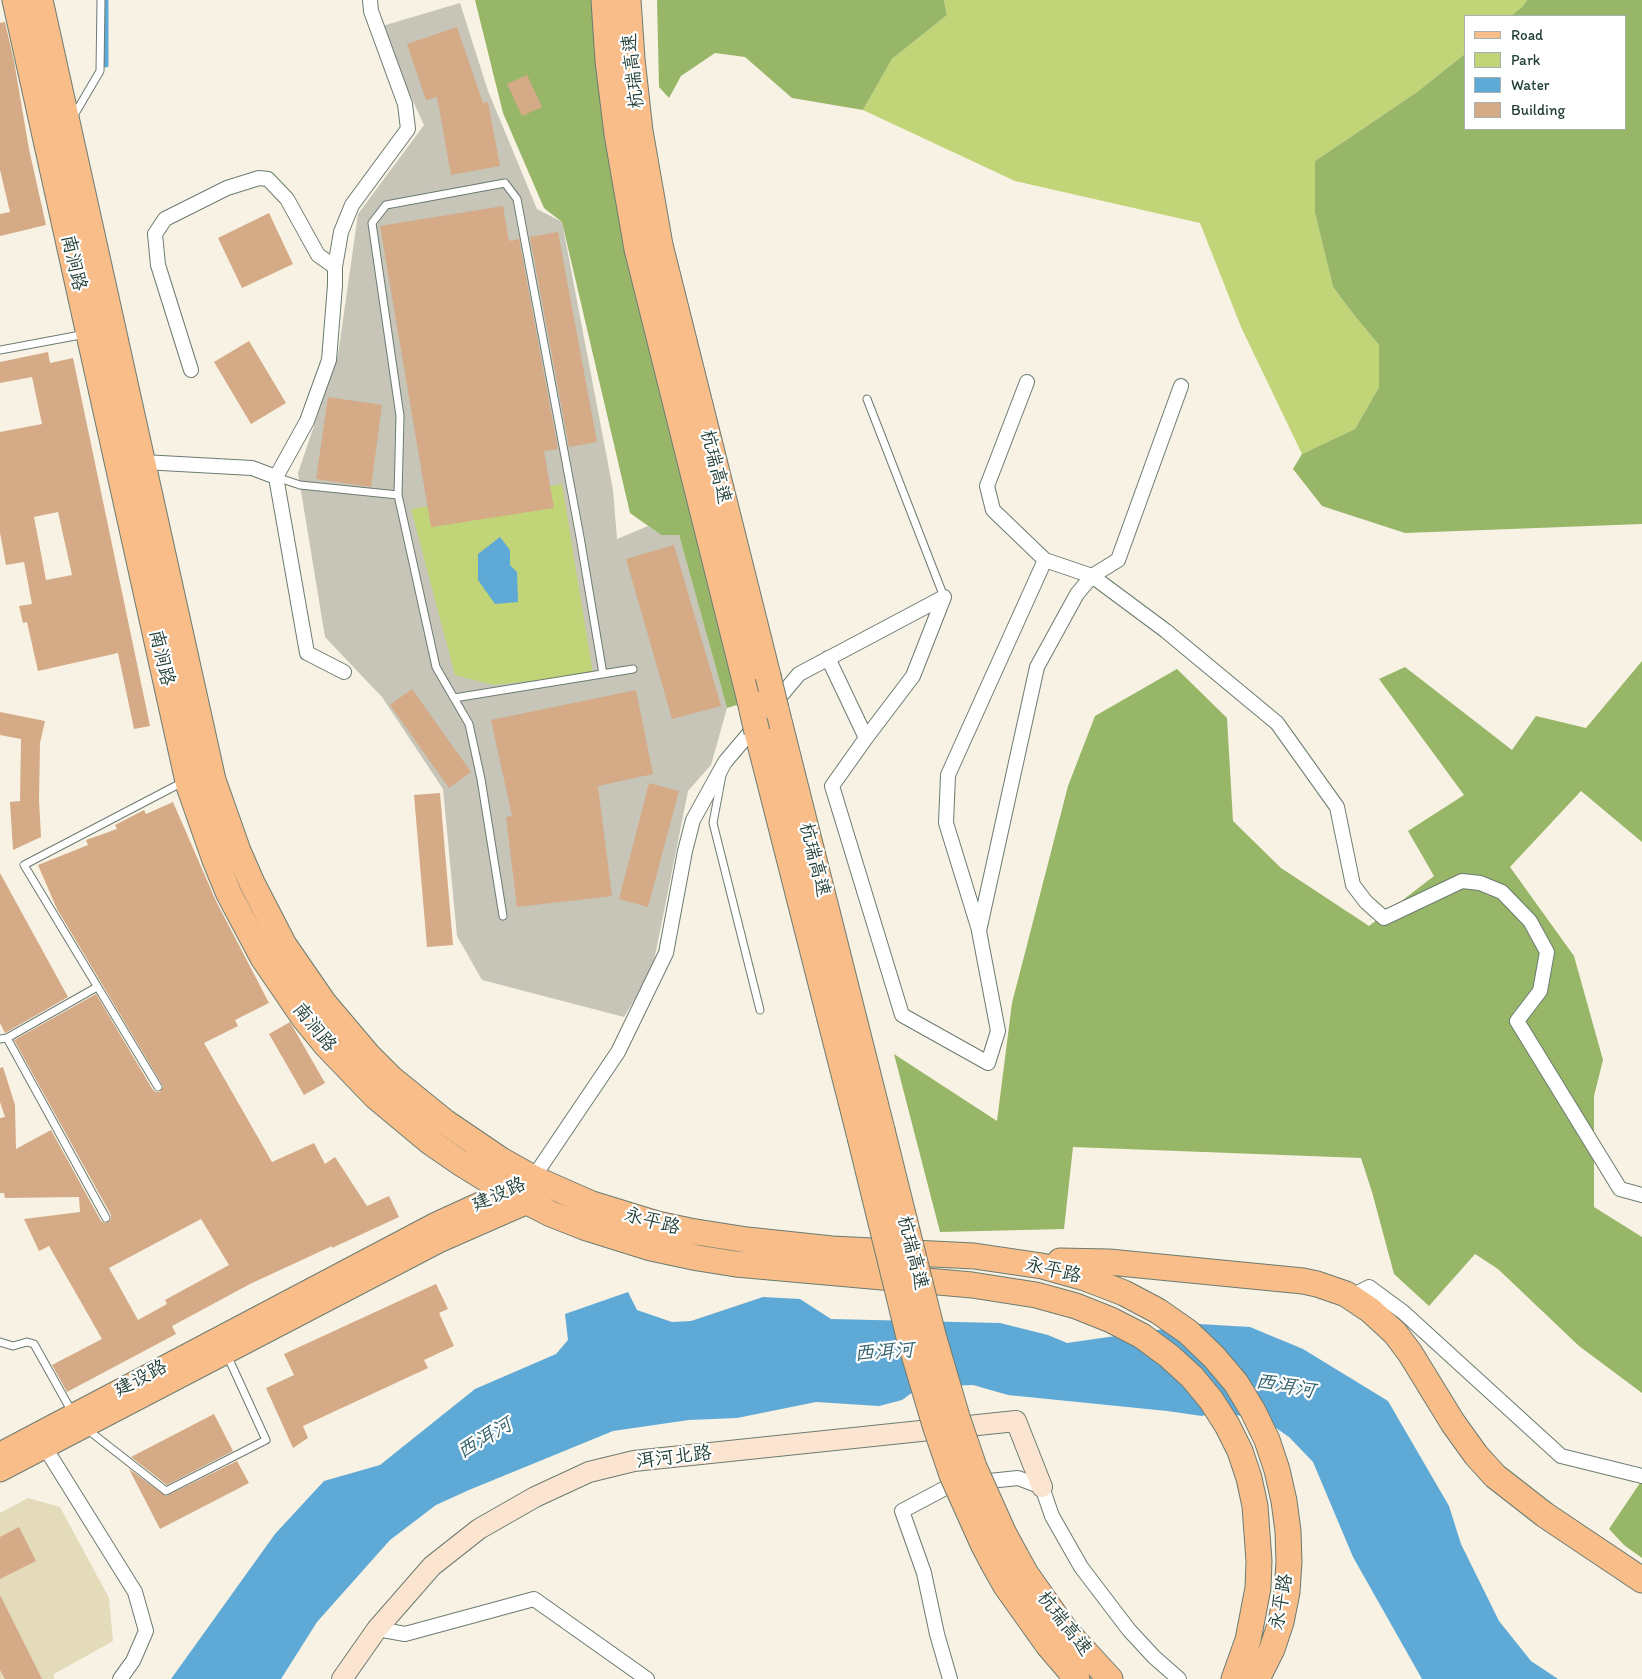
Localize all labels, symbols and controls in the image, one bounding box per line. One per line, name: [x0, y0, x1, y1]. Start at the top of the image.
legend: [1464, 15, 1627, 130]
text: Road: [1511, 26, 1543, 44]
street label: 杭瑞高速: [619, 32, 649, 110]
text: Park: [1511, 51, 1541, 69]
text: Water: [1511, 76, 1549, 94]
text: Building: [1511, 101, 1565, 119]
street label: 南涧路: [55, 233, 91, 293]
street label: 杭瑞高速: [695, 427, 735, 507]
street label: 南涧路: [143, 628, 179, 688]
street label: 杭瑞高速: [794, 820, 834, 900]
street label: 南涧路: [287, 999, 341, 1057]
street label: 建设路: [468, 1173, 530, 1217]
street label: 永平路: [622, 1204, 682, 1240]
street label: 杭瑞高速: [892, 1213, 932, 1293]
street label: 永平路: [1023, 1253, 1083, 1289]
water label: 西洱河: [853, 1339, 915, 1367]
street label: 建设路: [110, 1356, 172, 1402]
water label: 西洱河: [1253, 1370, 1317, 1404]
water label: 西洱河: [453, 1413, 517, 1465]
street label: 洱河北路: [635, 1442, 713, 1474]
street label: 永平路: [1266, 1572, 1298, 1632]
street label: 杭瑞高速: [1032, 1587, 1096, 1661]

